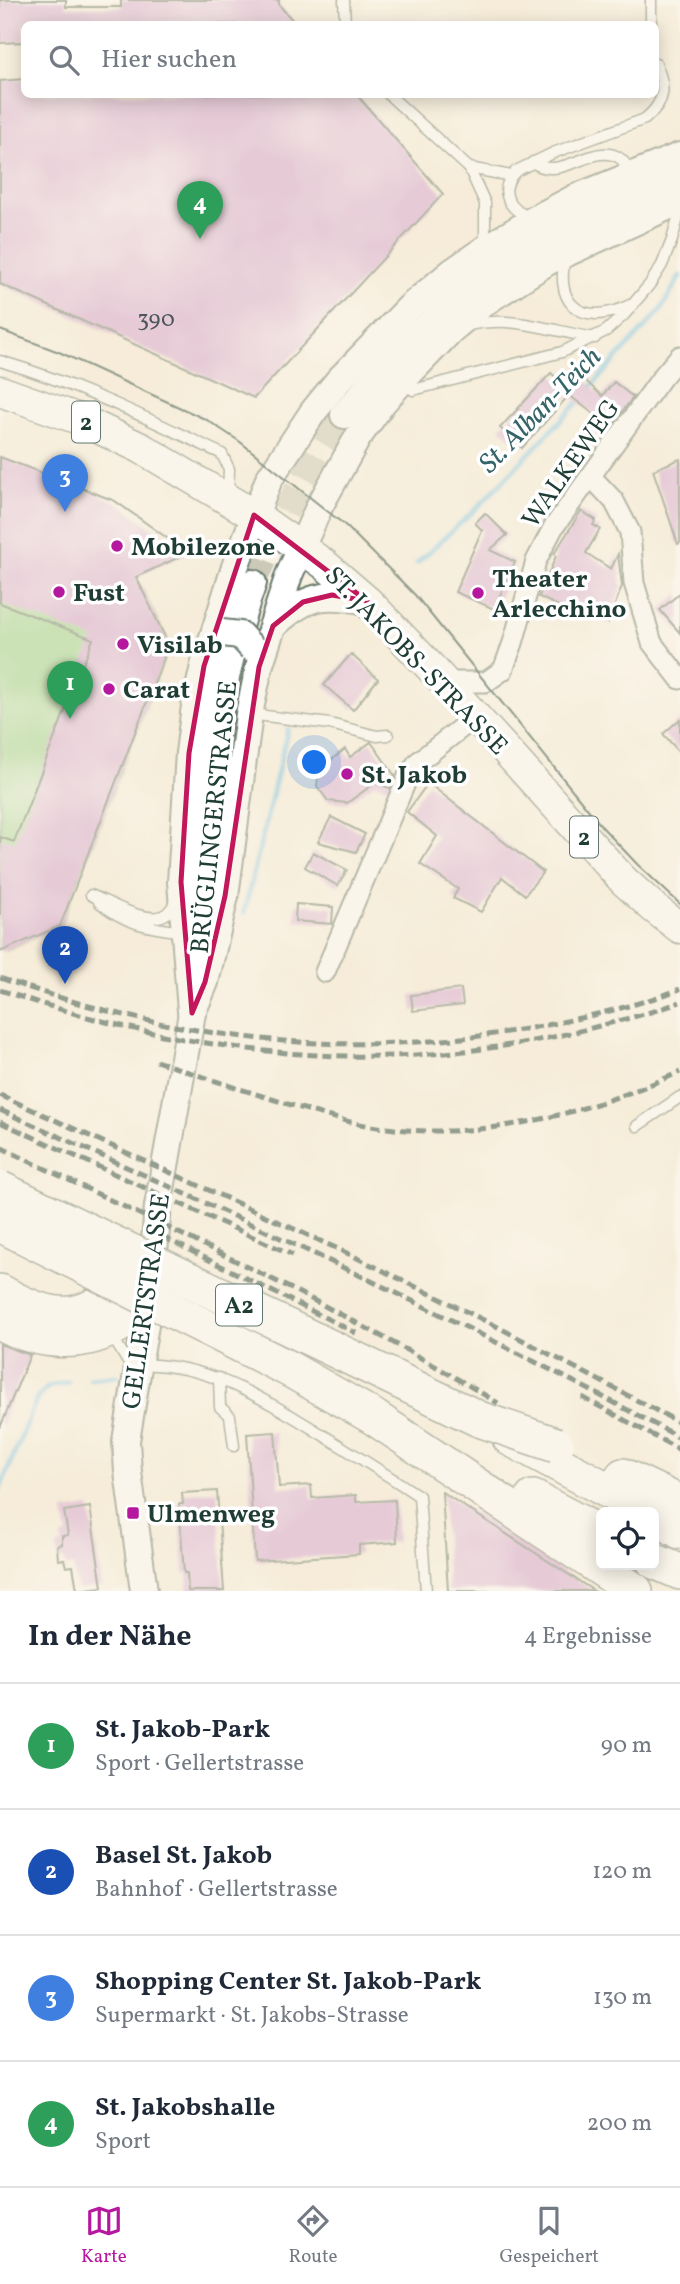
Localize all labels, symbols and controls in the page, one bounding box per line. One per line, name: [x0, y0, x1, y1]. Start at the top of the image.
search box: [21, 21, 659, 98]
icon: search: [45, 41, 83, 79]
text: Hier suchen: [101, 42, 237, 78]
pin: 4: [177, 181, 223, 239]
house number: 390: [137, 304, 175, 336]
water label: St. Alban-Teich: [471, 339, 611, 482]
street label: WALKEWEG: [514, 393, 629, 536]
road number: 2: [72, 402, 100, 442]
pin: 3: [42, 454, 88, 512]
place label: Mobilezone: [131, 530, 275, 566]
marker: Mobilezone: [109, 538, 125, 554]
street label: ST. JAKOBS-STRASSE: [316, 559, 515, 764]
place label: Theater Arlecchino: [492, 562, 626, 628]
place label: Fust: [73, 576, 125, 612]
marker: Fust: [51, 584, 67, 600]
marker: Theater Arlecchino: [470, 585, 486, 601]
place label: Visilab: [137, 628, 223, 664]
marker: Visilab: [115, 636, 131, 652]
pin: 1: [47, 661, 93, 719]
place label: Carat: [123, 673, 190, 709]
street label: BRÜGLINGERSTRASSE: [183, 679, 247, 955]
marker: Carat: [101, 681, 117, 697]
your location: [297, 745, 331, 779]
place label: St. Jakob: [361, 758, 467, 794]
marker: St. Jakob: [339, 766, 355, 782]
road number: 2: [570, 816, 598, 858]
pin: 2: [42, 926, 88, 984]
street label: GELLERTSTRASSE: [114, 1191, 180, 1412]
road number: A2: [216, 1284, 262, 1325]
place label: Ulmenweg: [147, 1497, 275, 1533]
marker: Ulmenweg: [125, 1505, 141, 1521]
map controls: [596, 1507, 659, 1570]
button: locate: [596, 1507, 659, 1570]
text: In der Nähe: [28, 1616, 192, 1658]
text: 4 Ergebnisse: [524, 1621, 652, 1653]
text: St. Jakob-Park: [95, 1712, 270, 1748]
text: 1: [46, 1730, 56, 1762]
text: 90 m: [601, 1730, 652, 1762]
text: Sport · Gellertstrasse: [95, 1748, 304, 1780]
text: Basel St. Jakob: [95, 1838, 272, 1874]
text: 2: [45, 1856, 57, 1888]
text: 120 m: [592, 1856, 652, 1888]
text: Bahnhof · Gellertstrasse: [95, 1874, 338, 1906]
text: Shopping Center St. Jakob-Park: [95, 1964, 482, 2000]
text: 3: [45, 1982, 57, 2014]
text: 130 m: [593, 1982, 652, 2014]
text: Supermarkt · St. Jakobs-Strasse: [95, 2000, 409, 2032]
text: St. Jakobshalle: [95, 2090, 275, 2126]
text: 4: [44, 2108, 58, 2140]
text: 200 m: [587, 2108, 652, 2140]
text: Sport: [95, 2126, 151, 2158]
tab: Karte: [81, 2202, 127, 2270]
tab: Route: [289, 2202, 338, 2270]
tab: Gespeichert: [499, 2202, 599, 2270]

